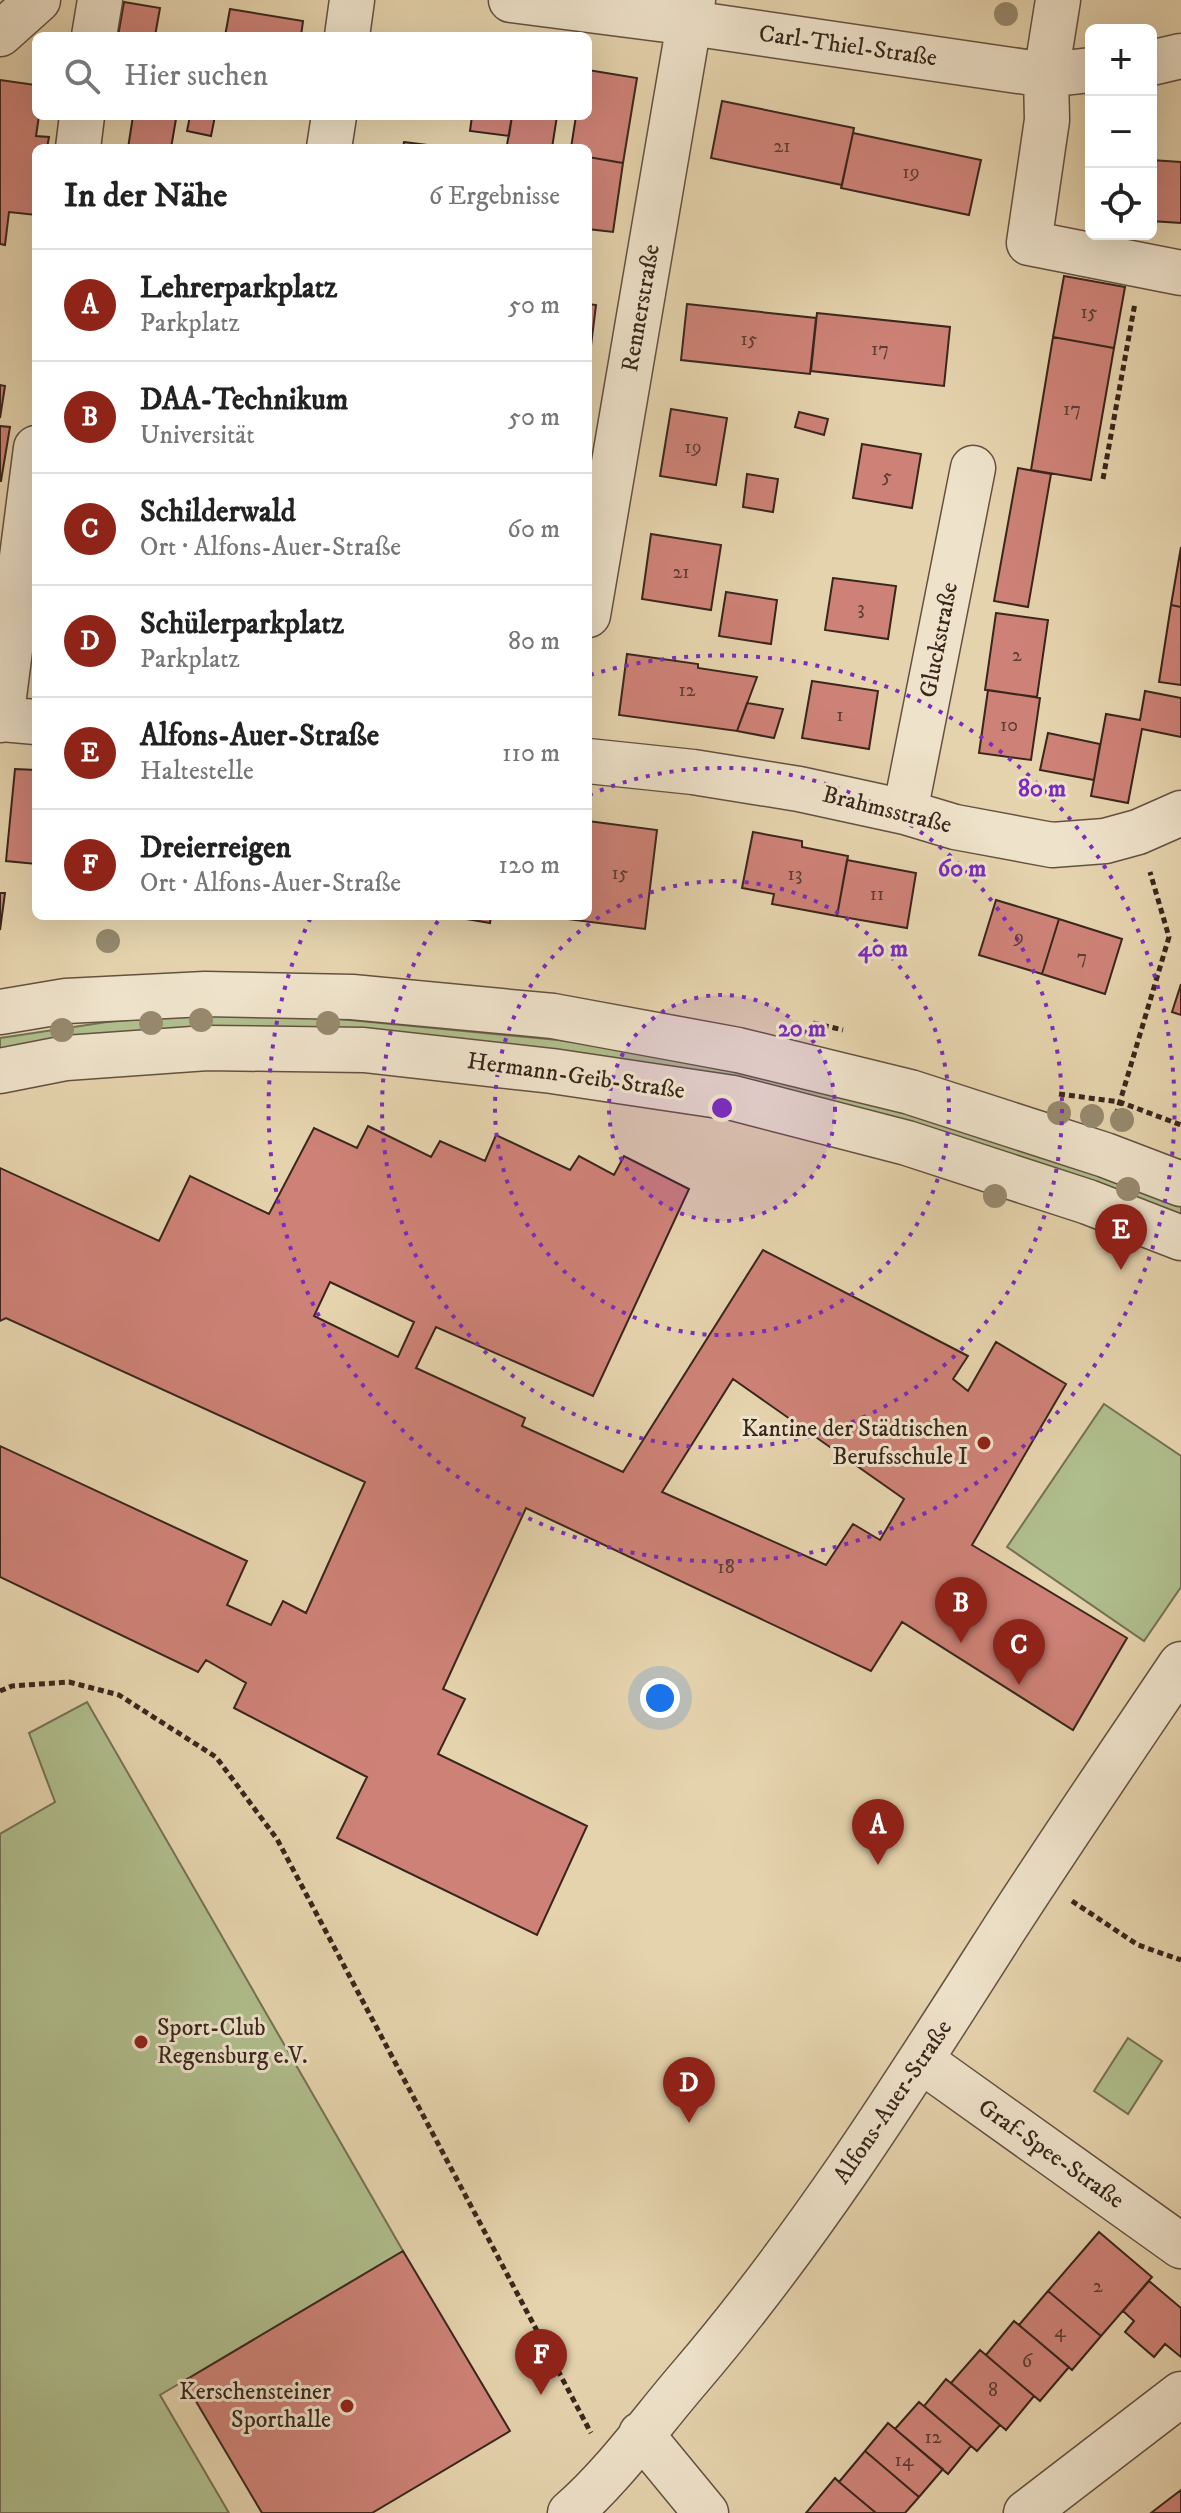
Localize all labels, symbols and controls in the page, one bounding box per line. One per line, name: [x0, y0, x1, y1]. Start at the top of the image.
street label: Carl-Thiel-Straße: [757, 19, 939, 73]
map controls: [1085, 24, 1157, 240]
button: +: [1085, 24, 1157, 96]
search box: [32, 32, 592, 120]
icon: search: [60, 54, 104, 98]
text: Hier suchen: [124, 58, 268, 95]
button: −: [1085, 96, 1157, 168]
house number: 21: [773, 134, 791, 159]
house number: 19: [902, 160, 920, 185]
button: locate: [1085, 168, 1157, 240]
text: In der Nähe: [64, 175, 227, 217]
text: 6 Ergebnisse: [429, 180, 560, 213]
street label: Rennerstraße: [615, 242, 667, 374]
text: Lehrerparkplatz: [140, 270, 337, 307]
text: A: [82, 289, 98, 322]
text: 50 m: [508, 289, 560, 322]
house number: 15: [1080, 300, 1098, 325]
text: Parkplatz: [140, 307, 240, 340]
house number: 15: [740, 327, 758, 352]
house number: 17: [871, 337, 889, 362]
text: DAA-Technikum: [140, 382, 348, 419]
house number: 17: [1063, 397, 1081, 422]
text: B: [82, 401, 98, 434]
text: 50 m: [508, 401, 560, 434]
text: Universität: [140, 419, 255, 452]
house number: 19: [684, 435, 702, 460]
house number: 5: [882, 464, 892, 489]
text: Schilderwald: [140, 494, 296, 531]
text: C: [81, 513, 99, 546]
text: 60 m: [507, 513, 560, 546]
text: Ort · Alfons-Auer-Straße: [140, 531, 401, 564]
house number: 21: [672, 560, 690, 585]
street label: Gluckstraße: [913, 580, 965, 700]
house number: 3: [857, 596, 865, 621]
text: Schülerparkplatz: [140, 606, 344, 643]
text: D: [80, 625, 100, 658]
text: 80 m: [508, 625, 560, 658]
text: Parkplatz: [140, 643, 240, 676]
house number: 2: [1012, 643, 1022, 668]
house number: 12: [678, 678, 696, 703]
house number: 1: [836, 703, 844, 728]
house number: 10: [1000, 713, 1018, 738]
text: Alfons-Auer-Straße: [140, 718, 379, 755]
text: E: [81, 737, 99, 770]
text: 110 m: [502, 737, 560, 770]
text: Haltestelle: [140, 755, 254, 788]
text: 80 m: [1018, 774, 1066, 804]
street label: Brahmsstraße: [819, 779, 955, 841]
text: Dreierreigen: [140, 830, 291, 867]
text: F: [82, 849, 98, 882]
text: 120 m: [499, 849, 560, 882]
text: 60 m: [938, 854, 986, 884]
house number: 15: [611, 861, 629, 886]
house number: 13: [788, 862, 802, 887]
text: Ort · Alfons-Auer-Straße: [140, 867, 401, 900]
house number: 11: [870, 882, 884, 907]
house number: 9: [1013, 925, 1024, 950]
text: 40 m: [858, 934, 908, 964]
house number: 7: [1077, 945, 1087, 970]
text: 20 m: [778, 1014, 826, 1044]
street label: Hermann-Geib-Straße: [465, 1046, 687, 1106]
centre of rings: [708, 1094, 736, 1122]
pin: E: [1095, 1204, 1147, 1270]
place label: Kantine der Städtischen Berufsschule I: [741, 1414, 968, 1472]
marker: Kantine der Städtischen Berufsschule I: [975, 1434, 993, 1452]
house number: 18: [717, 1555, 735, 1580]
pin: B: [935, 1577, 987, 1643]
pin: C: [993, 1619, 1045, 1685]
your location: [640, 1678, 680, 1718]
pin: A: [852, 1799, 904, 1865]
place label: Sport-Club Regensburg e.V.: [157, 2013, 308, 2071]
street label: Alfons-Auer-Straße: [827, 2014, 959, 2190]
marker: Sport-Club Regensburg e.V.: [132, 2033, 150, 2051]
pin: D: [663, 2057, 715, 2123]
street label: Graf-Spee-Straße: [972, 2093, 1130, 2215]
house number: 2: [1093, 2274, 1103, 2299]
house number: 4: [1054, 2319, 1066, 2344]
pin: F: [515, 2329, 567, 2395]
house number: 6: [1022, 2349, 1033, 2374]
place label: Kerschensteiner Sporthalle: [179, 2377, 331, 2435]
house number: 8: [988, 2378, 998, 2403]
marker: Kerschensteiner Sporthalle: [338, 2397, 356, 2415]
house number: 12: [924, 2425, 942, 2450]
house number: 14: [895, 2448, 914, 2473]

